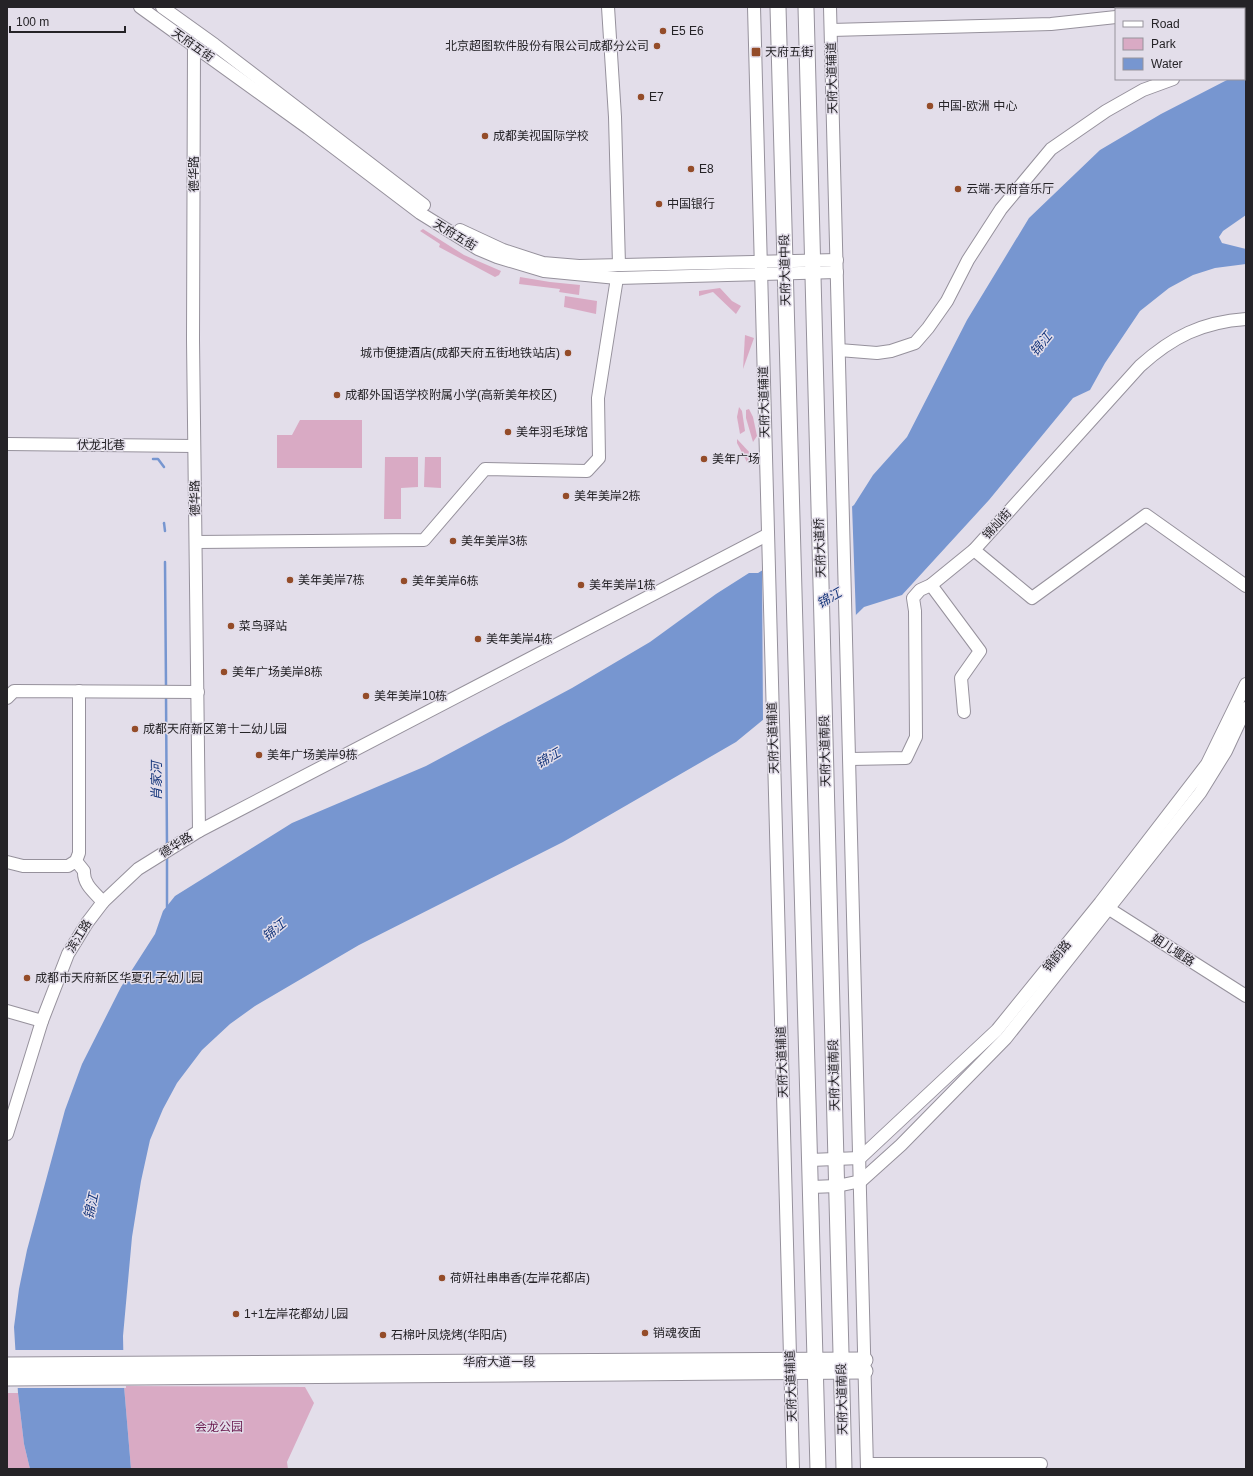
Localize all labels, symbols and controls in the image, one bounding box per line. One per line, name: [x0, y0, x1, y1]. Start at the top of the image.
scale bar: [10, 8, 125, 34]
legend: [1115, 8, 1245, 80]
text: 100 m: [16, 15, 49, 29]
text: Road: [1151, 17, 1180, 31]
place label: E5 E6: [671, 24, 704, 38]
street label: 天府五街: [169, 25, 217, 65]
marker: E5 E6: [658, 26, 668, 36]
text: Park: [1151, 37, 1177, 51]
place label: 北京超图软件股份有限公司成都分公司: [445, 39, 649, 53]
marker: 北京超图软件股份有限公司成都分公司: [652, 41, 662, 51]
street label: 天府大道辅道: [824, 42, 840, 114]
place label: 天府五街: [765, 45, 813, 59]
marker: 天府五街: [750, 46, 762, 58]
text: Water: [1151, 57, 1183, 71]
place label: E7: [649, 90, 664, 104]
marker: E7: [636, 92, 646, 102]
place label: 中国-欧洲 中心: [938, 99, 1017, 113]
marker: 中国-欧洲 中心: [925, 101, 935, 111]
place label: 成都美视国际学校: [493, 129, 589, 143]
marker: 成都美视国际学校: [480, 131, 490, 141]
street label: 德华路: [187, 156, 201, 192]
place label: E8: [699, 162, 714, 176]
marker: E8: [686, 164, 696, 174]
place label: 云端·天府音乐厅: [966, 182, 1054, 196]
marker: 云端·天府音乐厅: [953, 184, 963, 194]
place label: 中国银行: [667, 197, 715, 211]
marker: 中国银行: [654, 199, 664, 209]
street label: 天府五街: [431, 217, 479, 253]
street label: 天府大道中段: [777, 234, 793, 306]
water label: 锦江: [1027, 328, 1056, 359]
place label: 城市便捷酒店(成都天府五街地铁站店): [360, 346, 560, 360]
marker: 城市便捷酒店(成都天府五街地铁站店): [563, 348, 573, 358]
street label: 天府大道辅道: [756, 366, 772, 438]
place label: 成都外国语学校附属小学(高新美年校区): [345, 388, 557, 402]
marker: 成都外国语学校附属小学(高新美年校区): [332, 390, 342, 400]
place label: 美年羽毛球馆: [516, 425, 588, 439]
marker: 美年羽毛球馆: [503, 427, 513, 437]
street label: 伏龙北巷: [77, 438, 125, 452]
place label: 美年广场: [712, 452, 760, 466]
marker: 美年广场: [699, 454, 709, 464]
street label: 德华路: [188, 480, 202, 516]
place label: 美年美岸2栋: [574, 489, 641, 503]
marker: 美年美岸2栋: [561, 491, 571, 501]
street label: 锦灿街: [980, 506, 1014, 542]
street label: 天府大道桥: [812, 518, 828, 578]
place label: 美年美岸3栋: [461, 534, 528, 548]
marker: 美年美岸3栋: [448, 536, 458, 546]
place label: 美年美岸7栋: [298, 573, 365, 587]
place label: 美年美岸6栋: [412, 574, 479, 588]
marker: 美年美岸7栋: [285, 575, 295, 585]
marker: 美年美岸6栋: [399, 576, 409, 586]
place label: 美年美岸1栋: [589, 578, 656, 592]
marker: 美年美岸1栋: [576, 580, 586, 590]
water label: 锦江: [814, 584, 846, 611]
place label: 菜鸟驿站: [239, 619, 287, 633]
marker: 菜鸟驿站: [226, 621, 236, 631]
place label: 美年美岸4栋: [486, 632, 553, 646]
marker: 美年美岸4栋: [473, 634, 483, 644]
place label: 美年广场美岸8栋: [232, 665, 323, 679]
marker: 美年广场美岸8栋: [219, 667, 229, 677]
place label: 美年美岸10栋: [374, 689, 447, 703]
marker: 美年美岸10栋: [361, 691, 371, 701]
street label: 天府大道辅道: [765, 702, 781, 774]
street label: 天府大道南段: [817, 715, 833, 787]
place label: 成都天府新区第十二幼儿园: [143, 722, 287, 736]
marker: 成都天府新区第十二幼儿园: [130, 724, 140, 734]
water label: 锦江: [533, 744, 565, 771]
place label: 美年广场美岸9栋: [267, 748, 358, 762]
marker: 美年广场美岸9栋: [254, 750, 264, 760]
water label: 肖家河: [149, 759, 164, 801]
street label: 德华路: [157, 830, 195, 860]
water label: 锦江: [259, 915, 290, 944]
street label: 滨江路: [64, 917, 94, 955]
street label: 姐儿堰路: [1149, 931, 1197, 969]
street label: 锦韵路: [1040, 938, 1074, 974]
place label: 成都市天府新区华夏孔子幼儿园: [35, 971, 203, 985]
marker: 成都市天府新区华夏孔子幼儿园: [22, 973, 32, 983]
street label: 天府大道辅道: [774, 1026, 790, 1098]
street label: 天府大道南段: [826, 1039, 842, 1111]
water label: 锦江: [81, 1190, 101, 1220]
place label: 荷妍社串串香(左岸花都店): [450, 1271, 590, 1285]
marker: 荷妍社串串香(左岸花都店): [437, 1273, 447, 1283]
place label: 1+1左岸花都幼儿园: [244, 1307, 348, 1321]
marker: 1+1左岸花都幼儿园: [231, 1309, 241, 1319]
place label: 销魂夜面: [653, 1326, 701, 1340]
place label: 石棉叶凤烧烤(华阳店): [391, 1328, 507, 1342]
marker: 销魂夜面: [640, 1328, 650, 1338]
marker: 石棉叶凤烧烤(华阳店): [378, 1330, 388, 1340]
street label: 天府大道辅道: [783, 1350, 799, 1422]
street label: 华府大道一段: [463, 1355, 535, 1369]
street label: 天府大道南段: [834, 1363, 850, 1435]
park label: 会龙公园: [195, 1420, 243, 1434]

